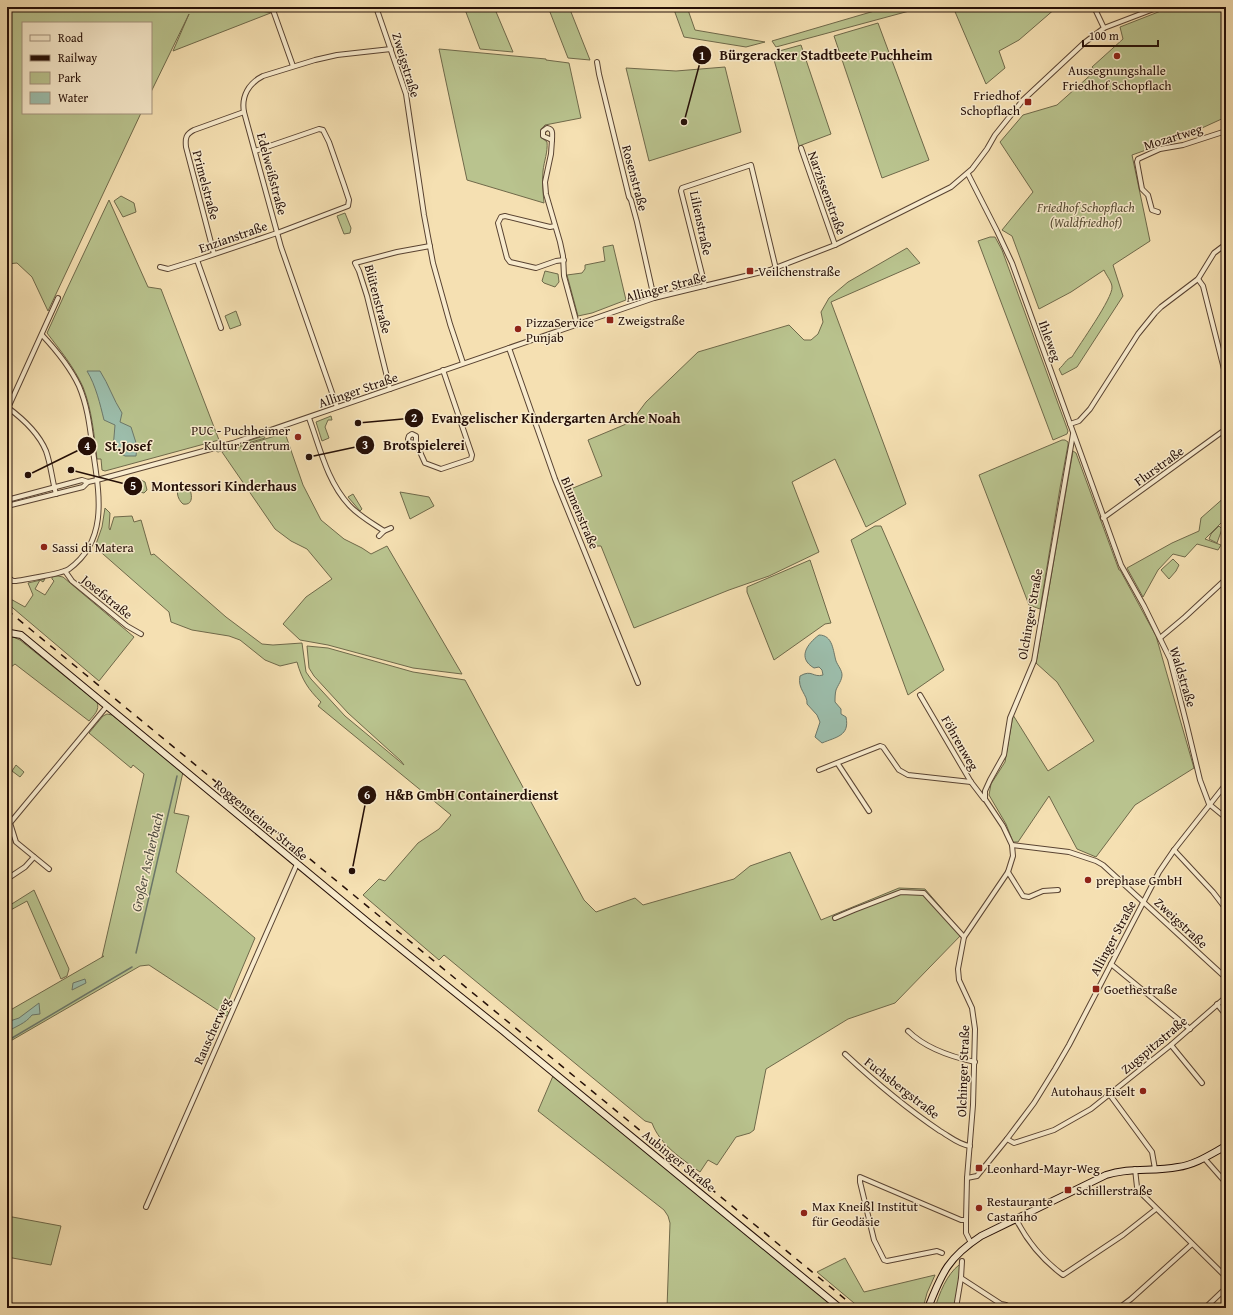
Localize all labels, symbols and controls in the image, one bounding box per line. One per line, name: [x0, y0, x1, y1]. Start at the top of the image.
legend: [22, 22, 152, 114]
scale bar: [1083, 22, 1158, 48]
text: 100 m: [1089, 27, 1119, 44]
text: Road: [58, 29, 84, 46]
street label: Zweigstraße: [387, 30, 425, 100]
callout: Bürgeracker Stadtbeete Puchheim: [692, 42, 941, 68]
text: Bürgeracker Stadtbeete Puchheim: [719, 45, 933, 65]
text: 1: [699, 47, 705, 64]
text: Railway: [58, 49, 97, 66]
marker: Aussegnungshalle Friedhof Schopflach: [1112, 51, 1122, 61]
place label: Aussegnungshalle Friedhof Schopflach: [1062, 61, 1172, 95]
text: Park: [58, 69, 82, 86]
place label: Friedhof Schopflach: [960, 86, 1022, 120]
text: Water: [58, 89, 88, 106]
marker: Friedhof Schopflach: [1023, 97, 1033, 107]
street label: Mozartweg: [1141, 119, 1205, 155]
street label: Edelweißstraße: [252, 131, 292, 217]
street label: Rosenstraße: [617, 143, 653, 213]
street label: Primelstraße: [188, 148, 224, 222]
street label: Narzissenstraße: [803, 148, 851, 238]
street label: Lilienstraße: [685, 189, 717, 257]
park label: Friedhof Schopflach (Waldfriedhof): [1036, 198, 1135, 232]
street label: Enzianstraße: [196, 216, 270, 258]
street label: Blütenstraße: [360, 262, 396, 336]
place label: Veilchenstraße: [758, 262, 840, 281]
marker: Veilchenstraße: [745, 266, 755, 276]
street label: Allinger Straße: [623, 267, 709, 307]
place label: Zweigstraße: [618, 311, 685, 330]
place label: PizzaService Punjab: [526, 313, 594, 347]
marker: Zweigstraße: [605, 315, 615, 325]
street label: Ihleweg: [1034, 318, 1066, 365]
marker: PizzaService Punjab: [513, 324, 523, 334]
street label: Allinger Straße: [316, 368, 400, 412]
callout: Evangelischer Kindergarten Arche Noah: [404, 405, 689, 431]
text: Evangelischer Kindergarten Arche Noah: [432, 408, 681, 428]
text: 2: [411, 409, 417, 426]
place label: PUC - Puchheimer Kultur Zentrum: [191, 421, 291, 455]
marker: PUC - Puchheimer Kultur Zentrum: [293, 432, 303, 442]
callout: Brotspielerei: [355, 432, 472, 458]
callout: St.Josef: [77, 433, 160, 459]
text: Brotspielerei: [383, 435, 465, 455]
text: St.Josef: [105, 436, 153, 456]
text: 3: [362, 436, 368, 453]
text: 4: [84, 437, 90, 454]
street label: Flurstraße: [1130, 441, 1188, 491]
callout: Montessori Kinderhaus: [123, 473, 304, 499]
street label: Blumenstraße: [556, 474, 604, 552]
text: Montessori Kinderhaus: [151, 476, 297, 496]
text: 5: [130, 477, 136, 494]
place label: Sassi di Matera: [52, 538, 134, 557]
marker: Sassi di Matera: [39, 542, 49, 552]
street label: Olchinger Straße: [1013, 567, 1047, 661]
street label: Josefstraße: [76, 569, 137, 624]
street label: Waldstraße: [1165, 645, 1201, 709]
street label: Föhrenweg: [937, 712, 984, 774]
street label: Roggensteiner Straße: [210, 775, 312, 865]
callout: H&B GmbH Containerdienst: [357, 782, 566, 808]
text: H&B GmbH Containerdienst: [386, 785, 559, 805]
text: 6: [364, 786, 370, 803]
water label: Großer Ascherbach: [126, 810, 168, 914]
place label: prephase GmbH: [1096, 871, 1183, 890]
marker: prephase GmbH: [1083, 875, 1093, 885]
street label: Zweigstraße: [1150, 893, 1212, 953]
street label: Allinger Straße: [1085, 897, 1141, 979]
place label: Goethestraße: [1104, 980, 1177, 999]
marker: Goethestraße: [1091, 984, 1101, 994]
street label: Rauscherweg: [189, 994, 235, 1068]
street label: Zugspitzstraße: [1117, 1012, 1191, 1078]
street label: Olchinger Straße: [952, 1025, 974, 1117]
street label: Fuchsbergstraße: [860, 1053, 944, 1123]
place label: Autohaus Eiselt: [1051, 1082, 1135, 1101]
marker: Autohaus Eiselt: [1138, 1086, 1148, 1096]
street label: Aubinger Straße: [638, 1125, 720, 1197]
place label: Leonhard-Mayr-Weg: [987, 1159, 1100, 1178]
marker: Leonhard-Mayr-Weg: [974, 1163, 984, 1173]
place label: Schillerstraße: [1076, 1181, 1152, 1200]
marker: Schillerstraße: [1063, 1185, 1073, 1195]
place label: Restaurante Castanho: [987, 1192, 1053, 1226]
place label: Max Kneißl Institut für Geodäsie: [812, 1197, 918, 1231]
marker: Restaurante Castanho: [974, 1203, 984, 1213]
marker: Max Kneißl Institut für Geodäsie: [799, 1208, 809, 1218]

